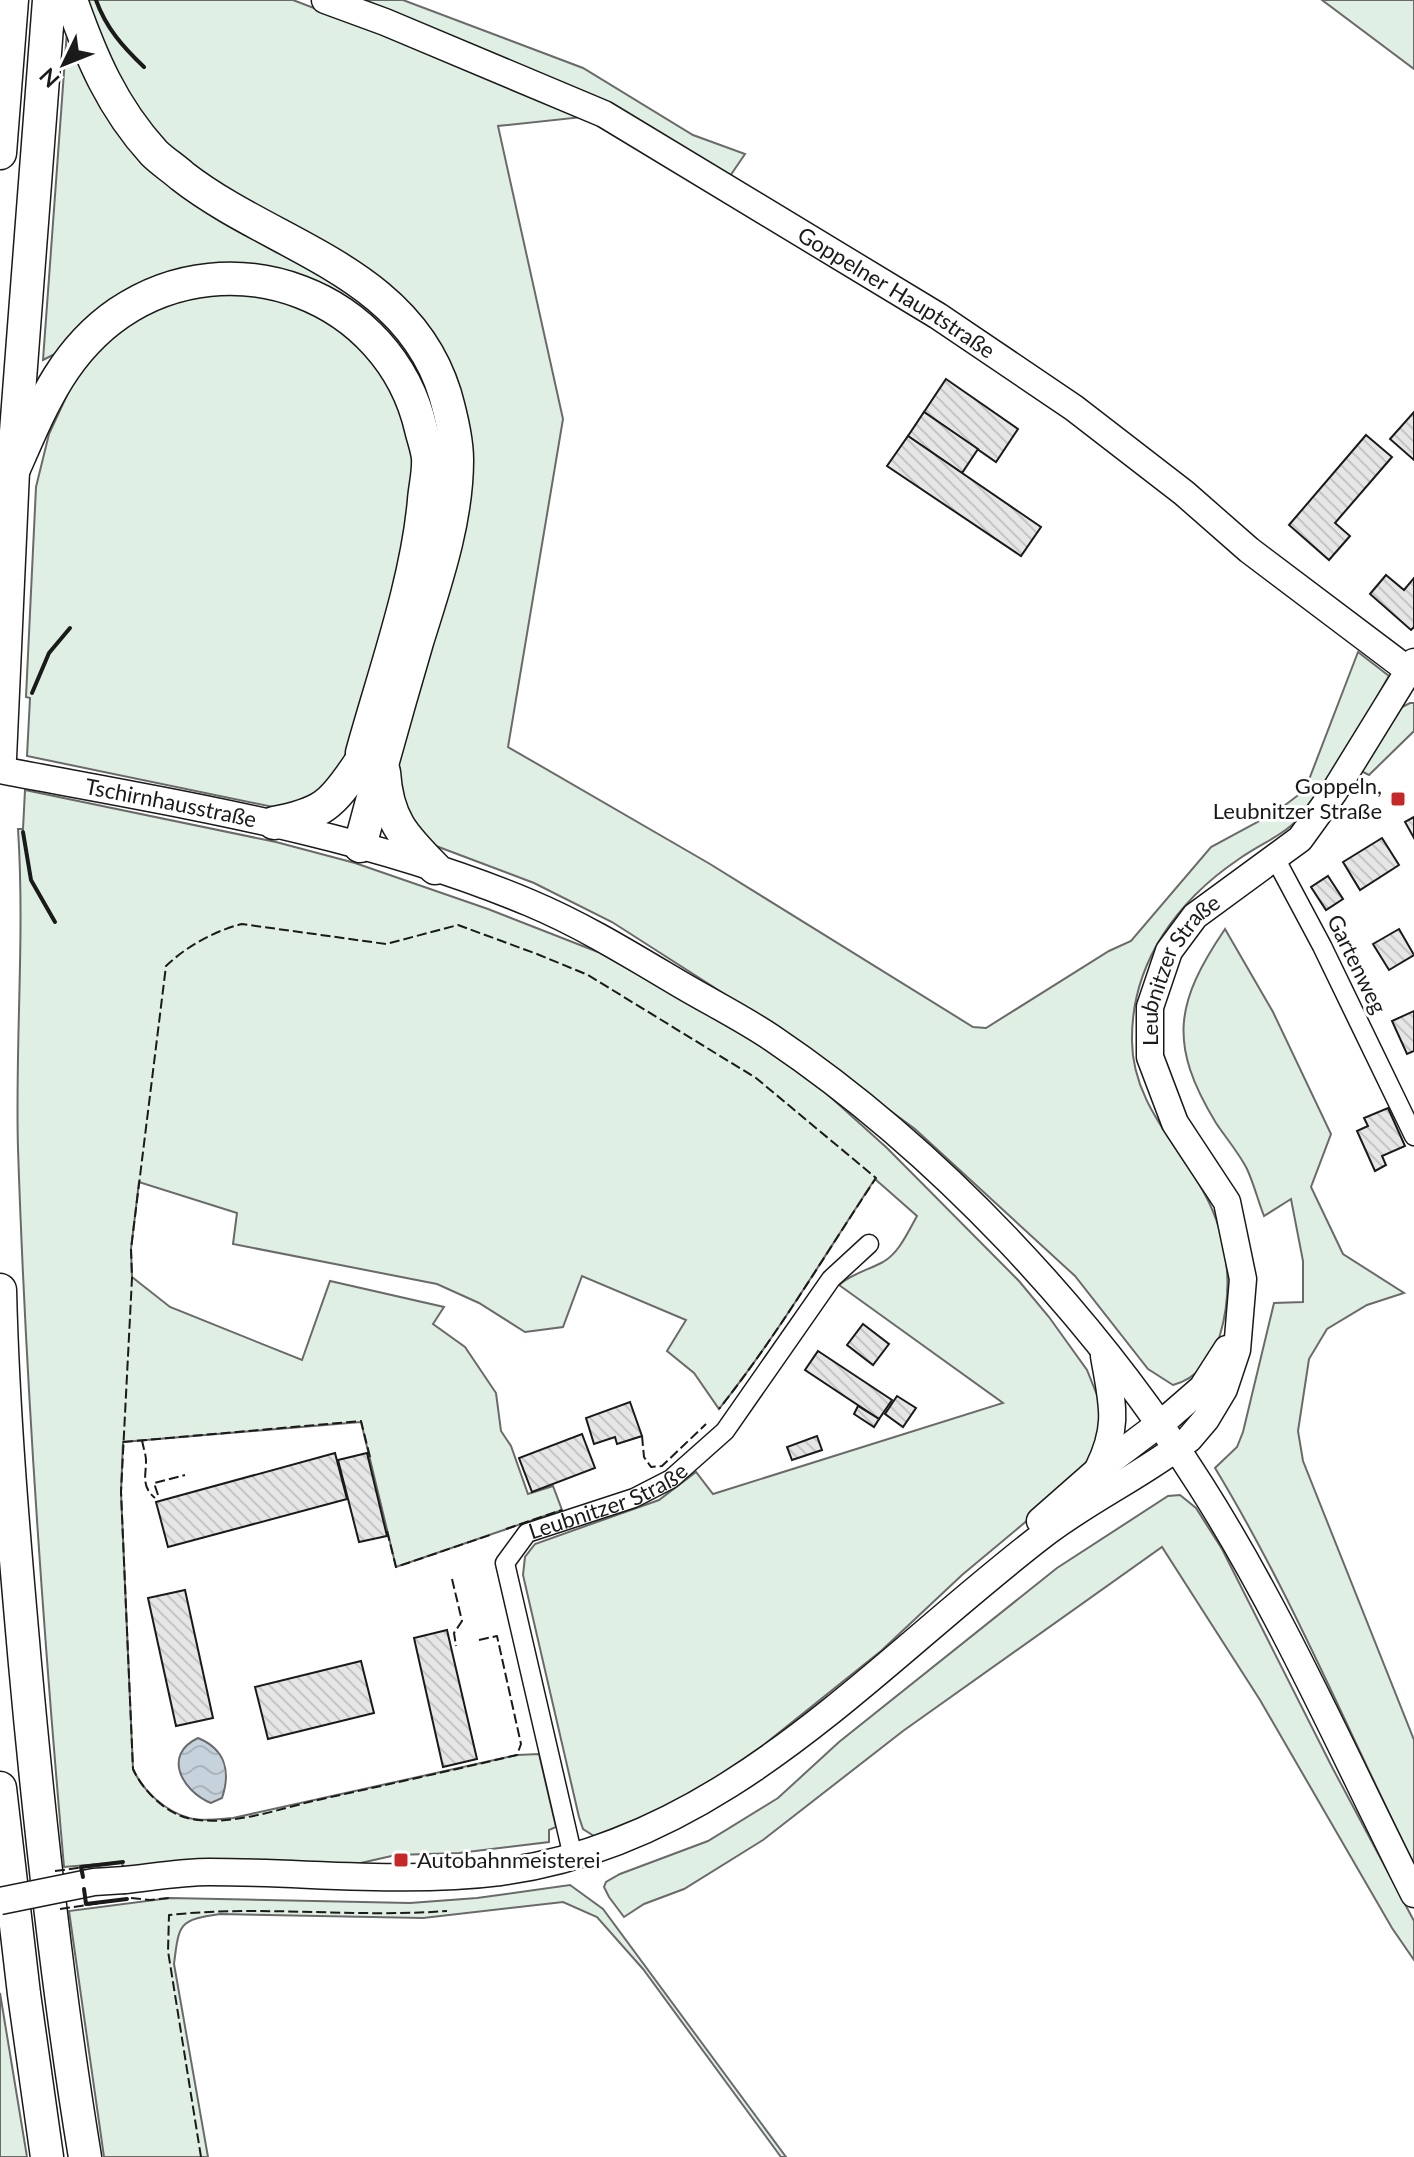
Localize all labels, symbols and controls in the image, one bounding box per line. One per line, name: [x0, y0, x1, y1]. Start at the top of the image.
north arrow: [24, 24, 104, 104]
text: N: [33, 63, 65, 93]
street label: Goppelner Hauptstraße: [793, 220, 1000, 364]
street label: Tschirnhausstraße: [83, 772, 259, 833]
place label: Goppeln, Leubnitzer Straße: [1213, 772, 1382, 824]
marker: Goppeln, Leubnitzer Straße: [1389, 790, 1407, 808]
street label: Leubnitzer Straße: [1135, 888, 1225, 1046]
street label: Gartenweg: [1322, 910, 1393, 1018]
street label: Leubnitzer Straße: [525, 1457, 693, 1545]
place label: Autobahnmeisterei: [417, 1846, 600, 1873]
marker: Autobahnmeisterei: [392, 1851, 410, 1869]

